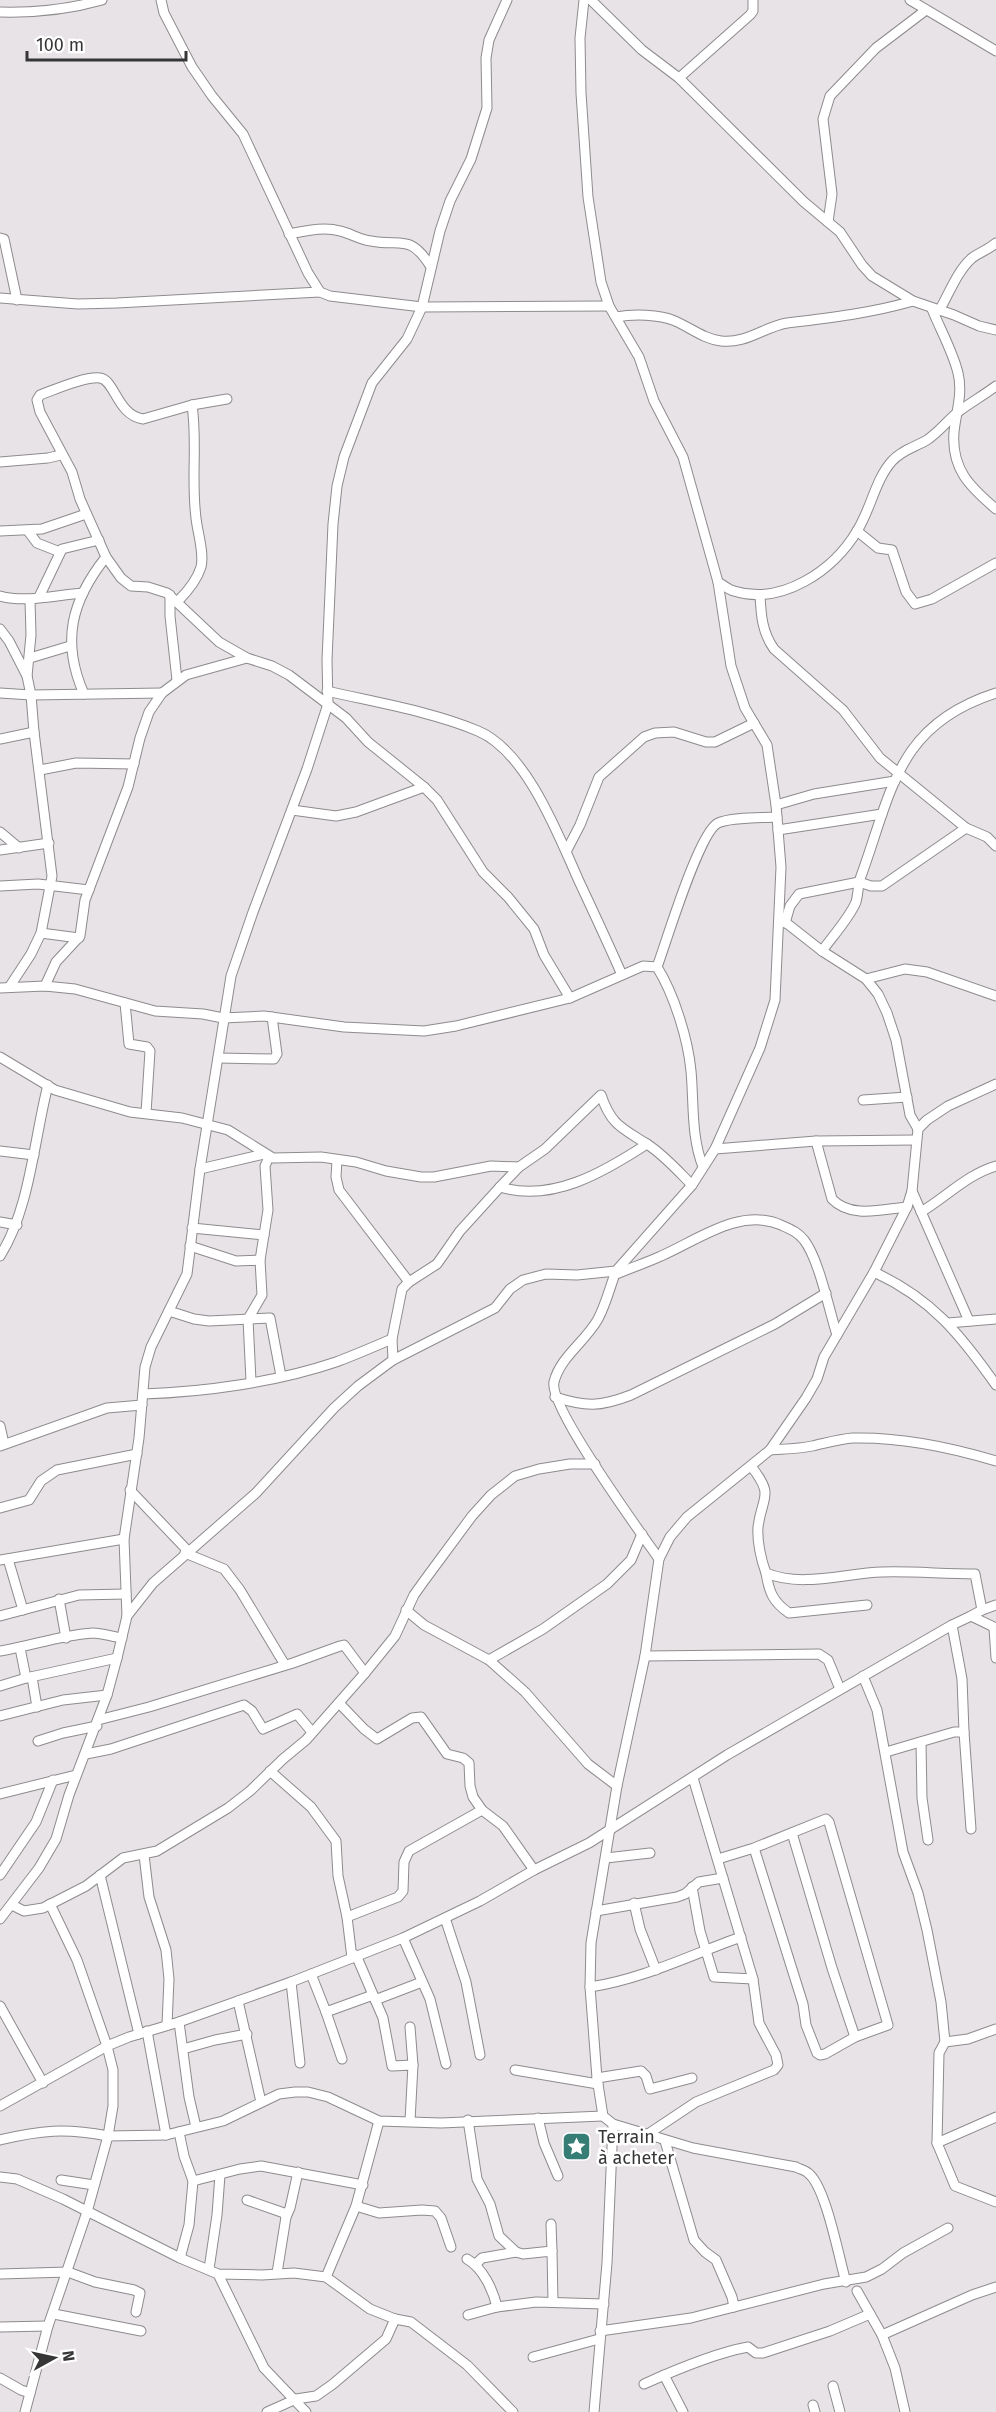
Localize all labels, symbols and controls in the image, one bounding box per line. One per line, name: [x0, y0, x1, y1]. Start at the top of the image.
scale bar: [27, 24, 186, 62]
text: 100 m: [36, 34, 84, 56]
place label: Terrain à acheter: [598, 2126, 674, 2169]
place icon: Terrain à acheter: [561, 2131, 593, 2163]
north arrow: [24, 2328, 84, 2388]
text: N: [58, 2349, 79, 2363]

